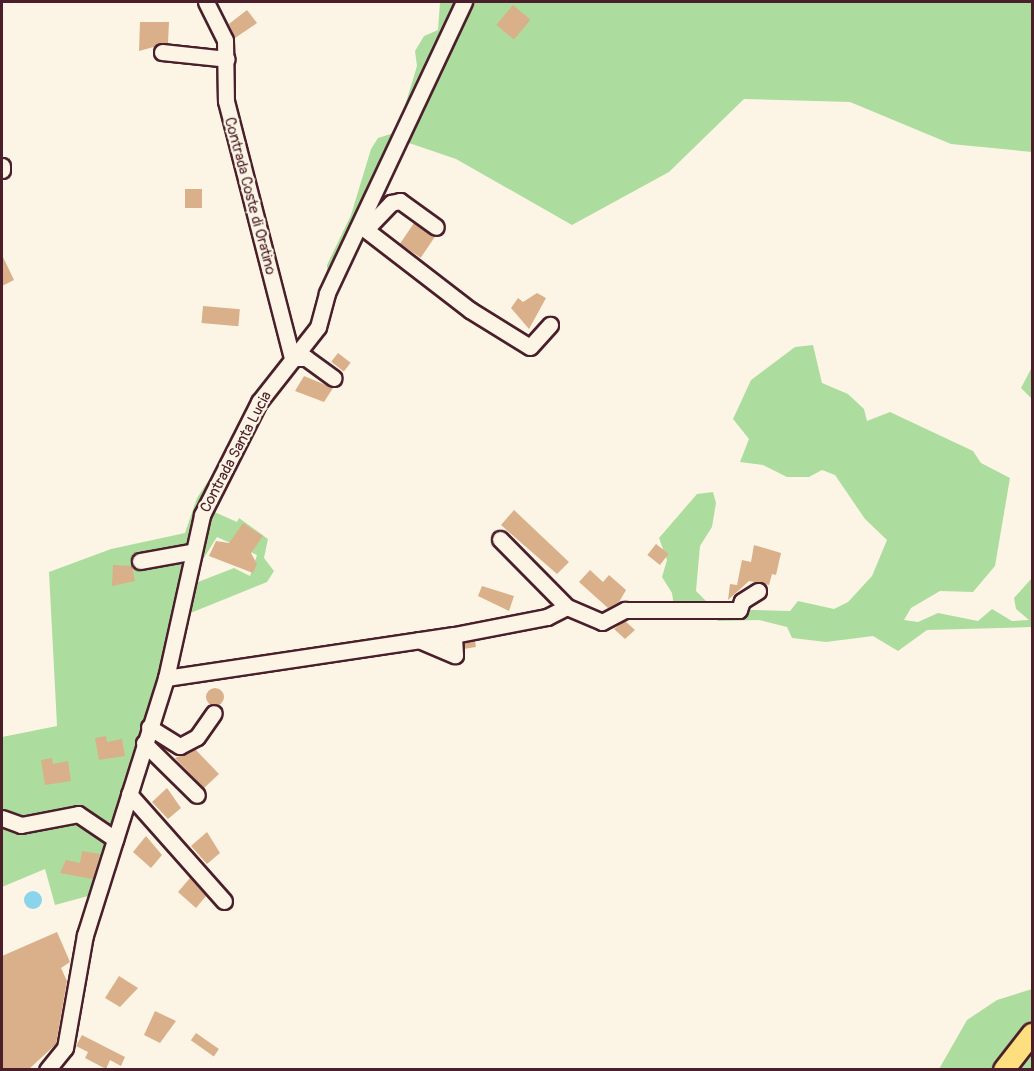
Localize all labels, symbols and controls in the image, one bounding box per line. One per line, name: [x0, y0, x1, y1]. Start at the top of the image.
street label: Contrada Coste di Oratino: [220, 115, 280, 277]
street label: Contrada Santa Lucia: [196, 388, 276, 516]

